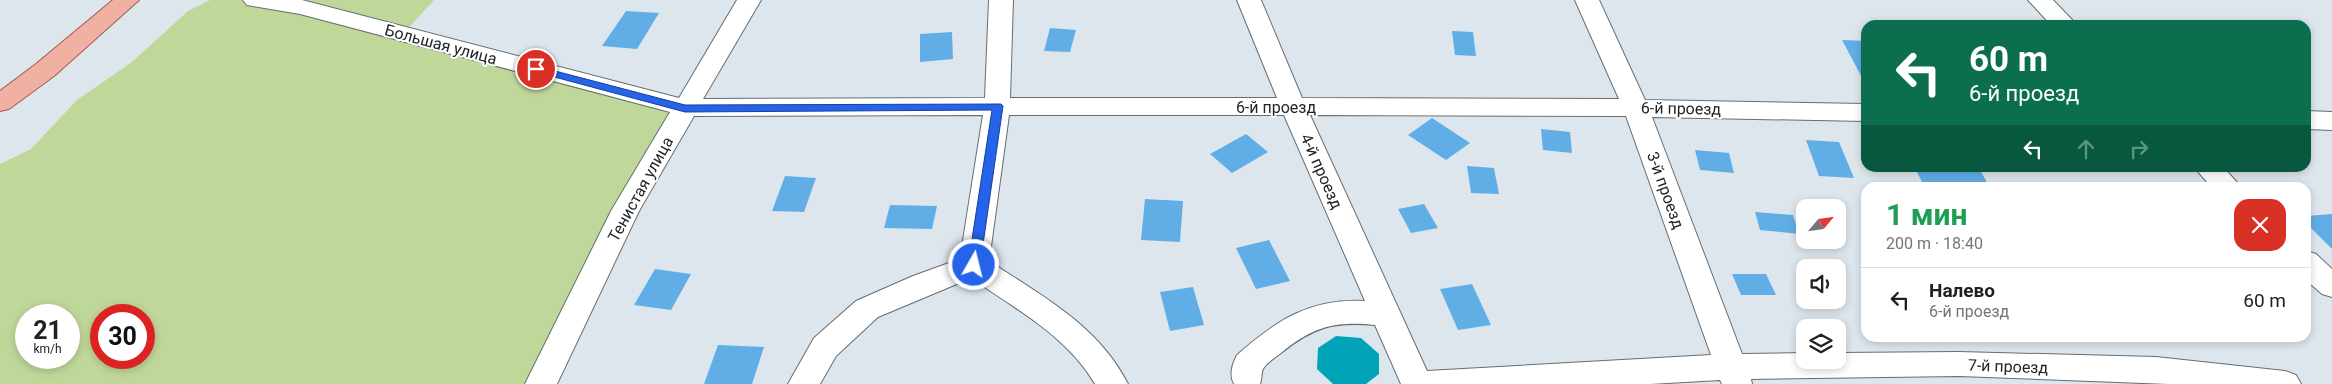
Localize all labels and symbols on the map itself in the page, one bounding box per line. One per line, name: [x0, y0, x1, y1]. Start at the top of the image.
street label: Большая улица: [383, 20, 499, 69]
pin: [515, 48, 557, 90]
street label: 6-й проезд: [1236, 98, 1316, 117]
street label: 6-й проезд: [1641, 98, 1722, 119]
street label: 4-й проезд: [1297, 131, 1347, 212]
street label: Тенистая улица: [604, 133, 677, 245]
street label: 3-й проезд: [1643, 149, 1688, 231]
north arrow: [1796, 199, 1846, 249]
position arrow: [947, 238, 999, 290]
speed limit sign: 30: [90, 304, 155, 369]
street label: 7-й проезд: [1968, 356, 2049, 377]

